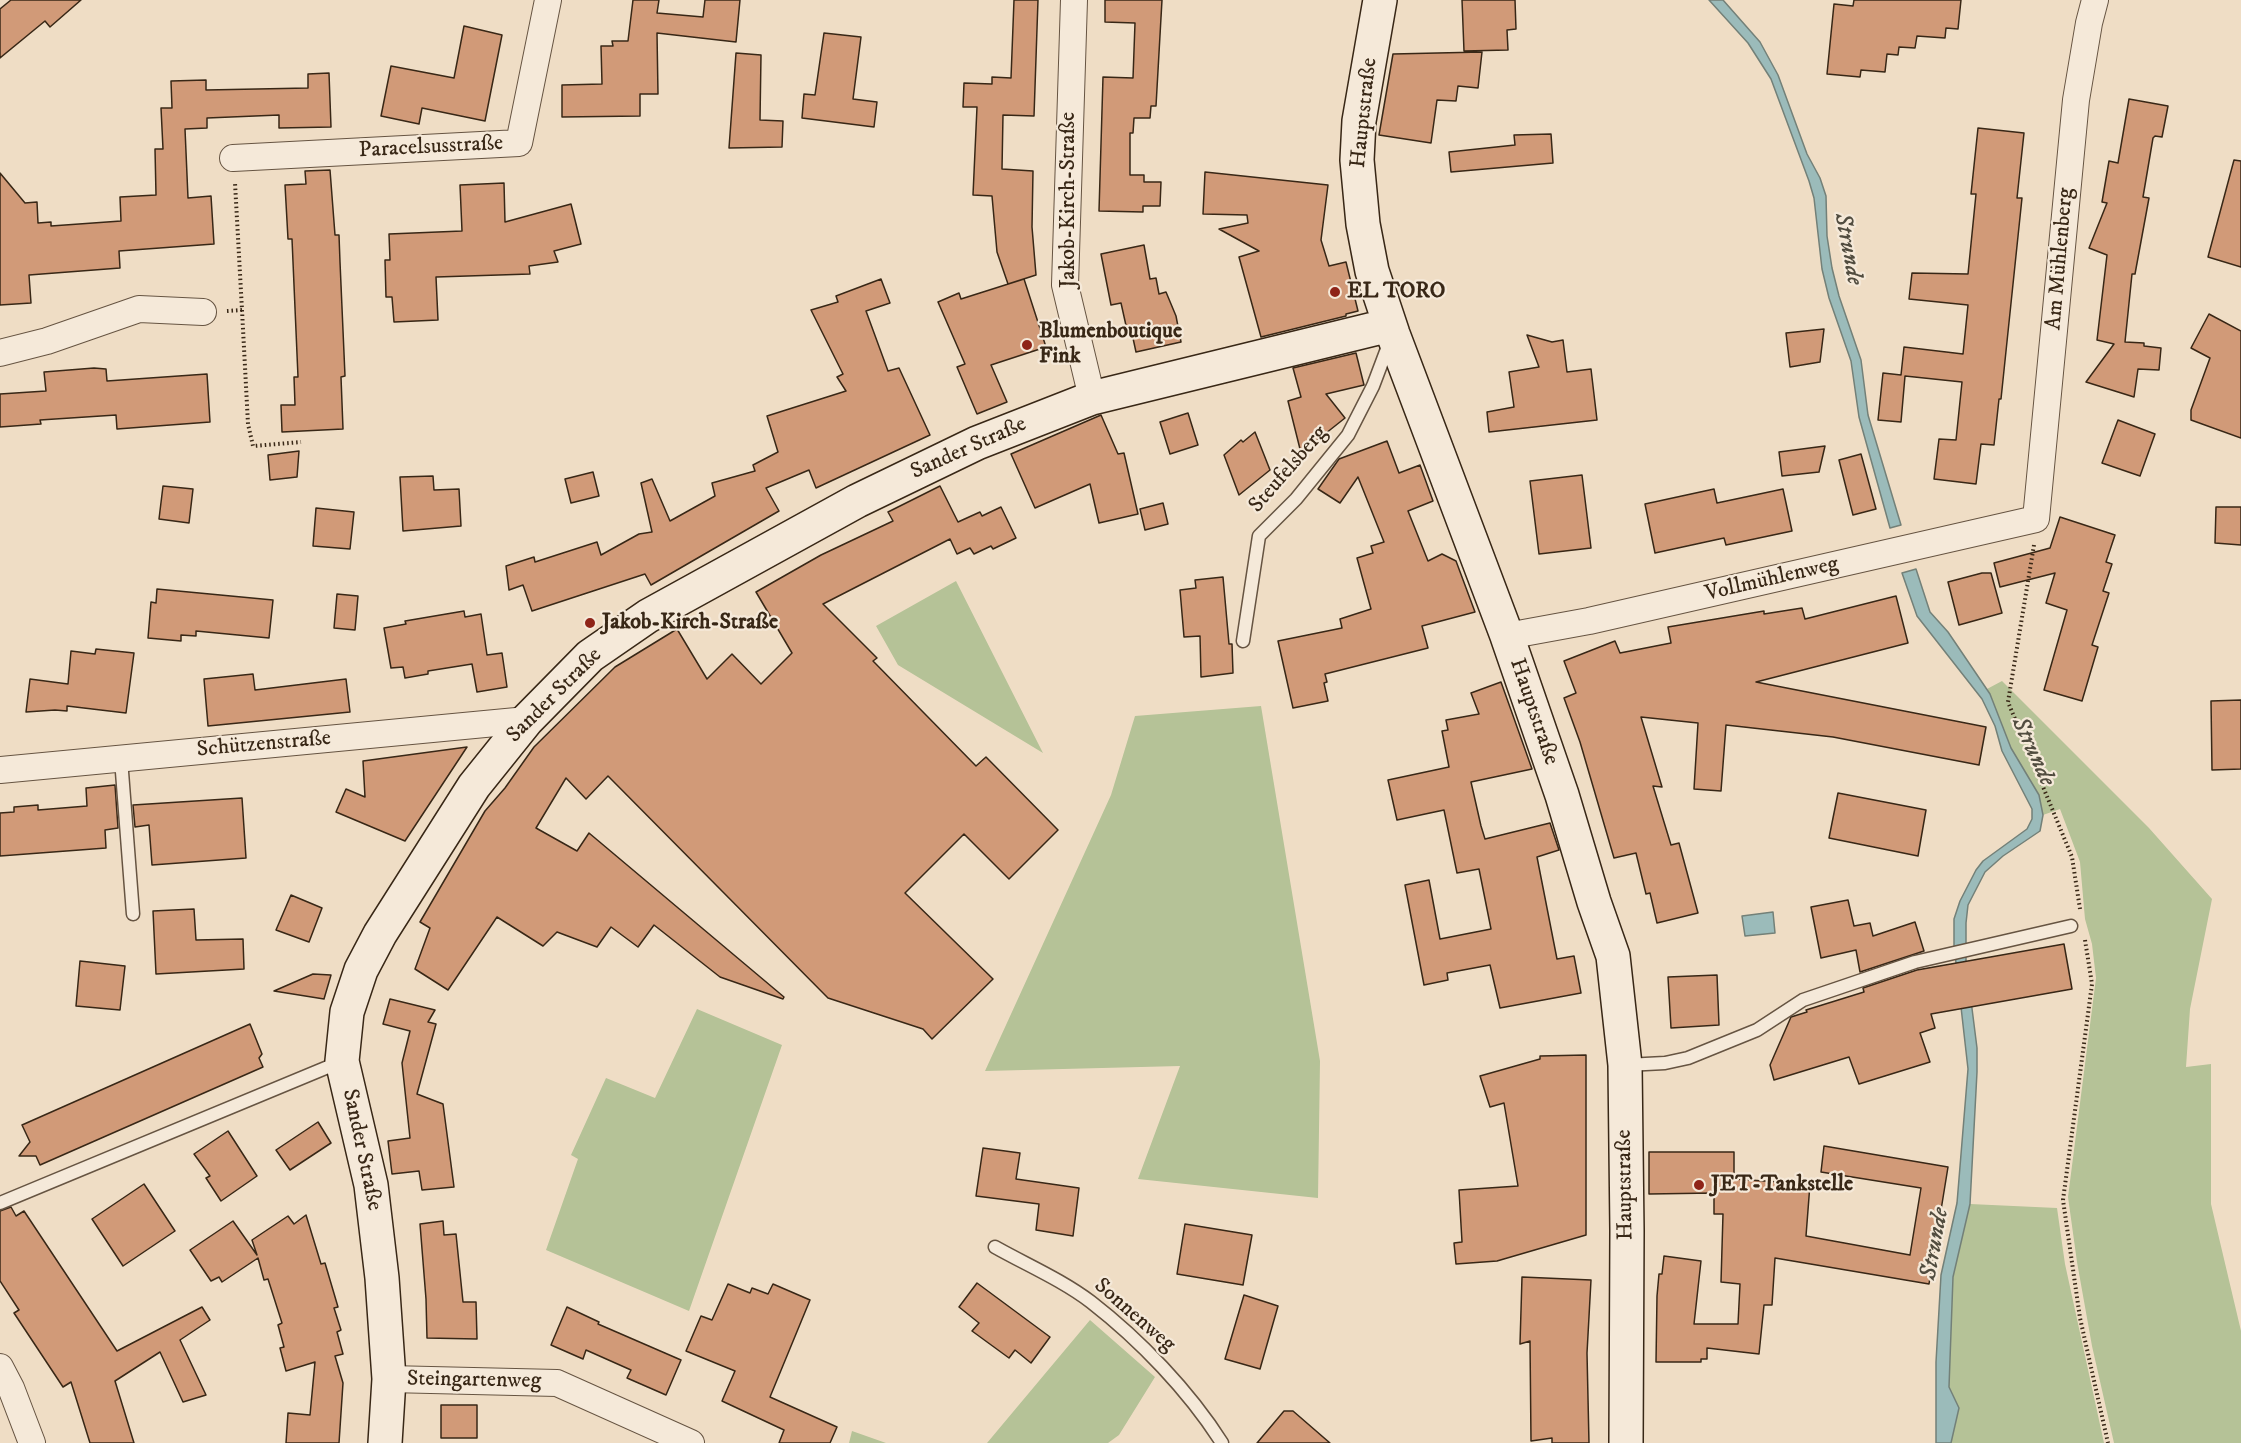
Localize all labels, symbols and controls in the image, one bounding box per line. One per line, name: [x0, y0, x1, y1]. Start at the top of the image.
street label: Hauptstraße: [1346, 56, 1384, 170]
street label: Jakob-Kirch-Straße: [1056, 112, 1082, 288]
street label: Paracelsusstraße: [358, 131, 504, 165]
street label: Am Mühlenberg: [2042, 187, 2080, 331]
water label: Strunde: [1826, 210, 1868, 288]
place label: EL TORO: [1347, 279, 1445, 305]
marker: EL TORO: [1328, 285, 1342, 299]
place label: Blumenboutique Fink: [1039, 319, 1182, 370]
marker: Blumenboutique Fink: [1020, 338, 1034, 352]
street label: Sander Straße: [907, 412, 1031, 486]
street label: Steufelsberg: [1244, 421, 1334, 519]
street label: Vollmühlenweg: [1703, 552, 1841, 608]
place label: Jakob-Kirch-Straße: [602, 610, 778, 636]
marker: Jakob-Kirch-Straße: [583, 616, 597, 630]
street label: Sander Straße: [502, 643, 608, 749]
street label: Hauptstraße: [1502, 655, 1564, 769]
water label: Strunde: [2004, 713, 2060, 791]
street label: Schützenstraße: [196, 726, 332, 764]
street label: Sander Straße: [335, 1087, 387, 1213]
street label: Hauptstraße: [1612, 1129, 1640, 1241]
place label: JET-Tankstelle: [1711, 1172, 1853, 1198]
marker: JET-Tankstelle: [1692, 1178, 1706, 1192]
water label: Strunde: [1915, 1206, 1957, 1282]
street label: Sonnenweg: [1088, 1273, 1180, 1359]
street label: Steingartenweg: [407, 1367, 541, 1395]

